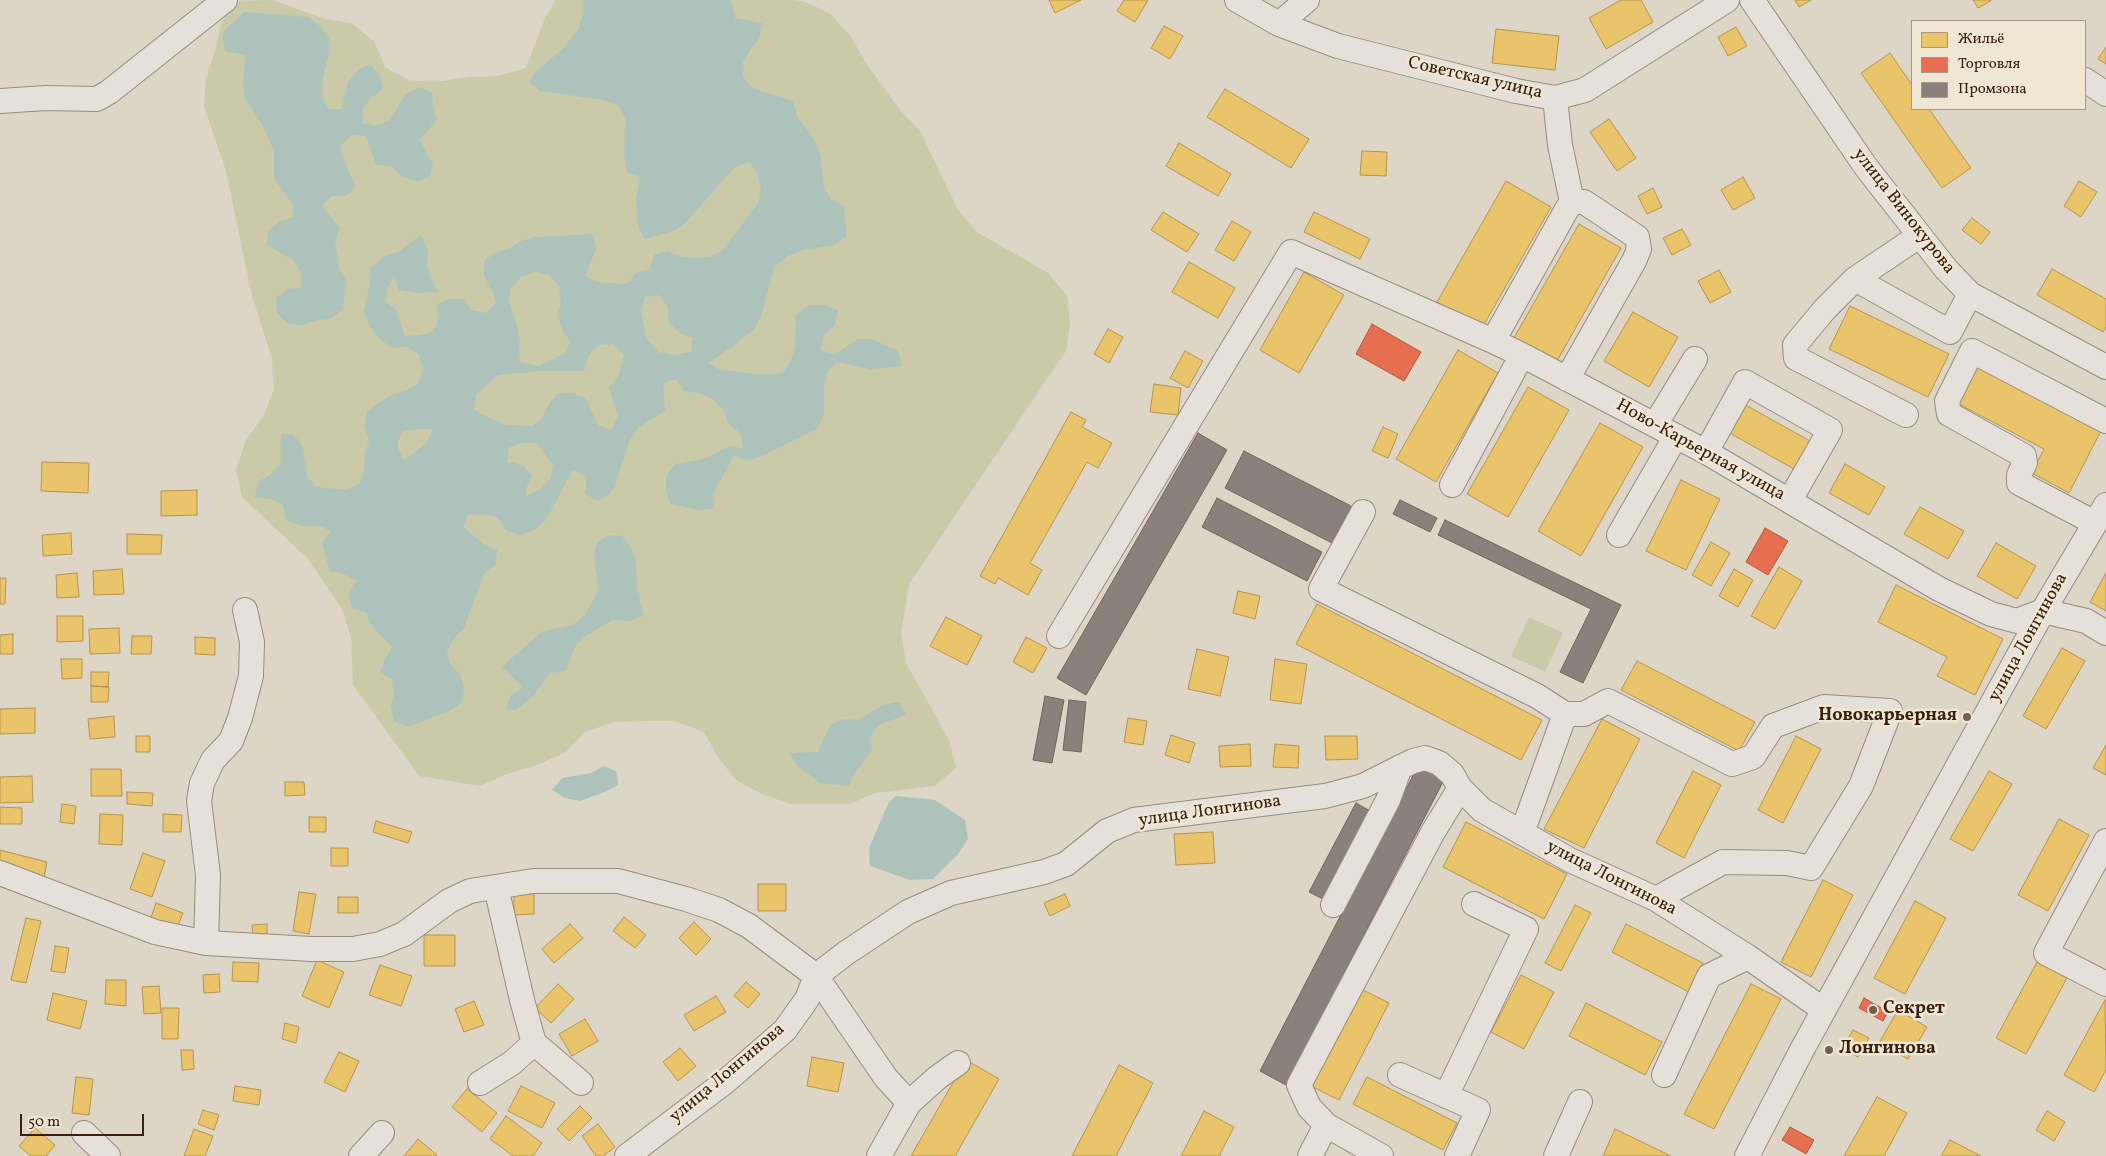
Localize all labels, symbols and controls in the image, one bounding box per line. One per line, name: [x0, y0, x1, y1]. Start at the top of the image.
legend: [1911, 20, 2086, 110]
text: Жильё: [1958, 29, 2004, 50]
street label: Советская улица: [1406, 53, 1544, 105]
text: Торговля: [1958, 54, 2020, 75]
text: Промзона: [1958, 79, 2027, 100]
street label: улица Винокурова: [1847, 145, 1959, 279]
street label: Ново-Карьерная улица: [1612, 395, 1788, 507]
street label: улица Лонгинова: [1985, 570, 2073, 706]
place label: Новокарьерная: [1818, 706, 1957, 728]
marker: Новокарьерная: [1961, 711, 1973, 723]
street label: улица Лонгинова: [1137, 791, 1283, 833]
street label: улица Лонгинова: [1542, 837, 1680, 921]
place label: Секрет: [1883, 999, 1945, 1021]
marker: Секрет: [1867, 1004, 1879, 1016]
street label: улица Лонгинова: [666, 1019, 790, 1129]
place label: Лонгинова: [1839, 1039, 1936, 1061]
marker: Лонгинова: [1823, 1044, 1835, 1056]
scale bar: [22, 1104, 146, 1136]
text: 50 m: [28, 1112, 60, 1133]

